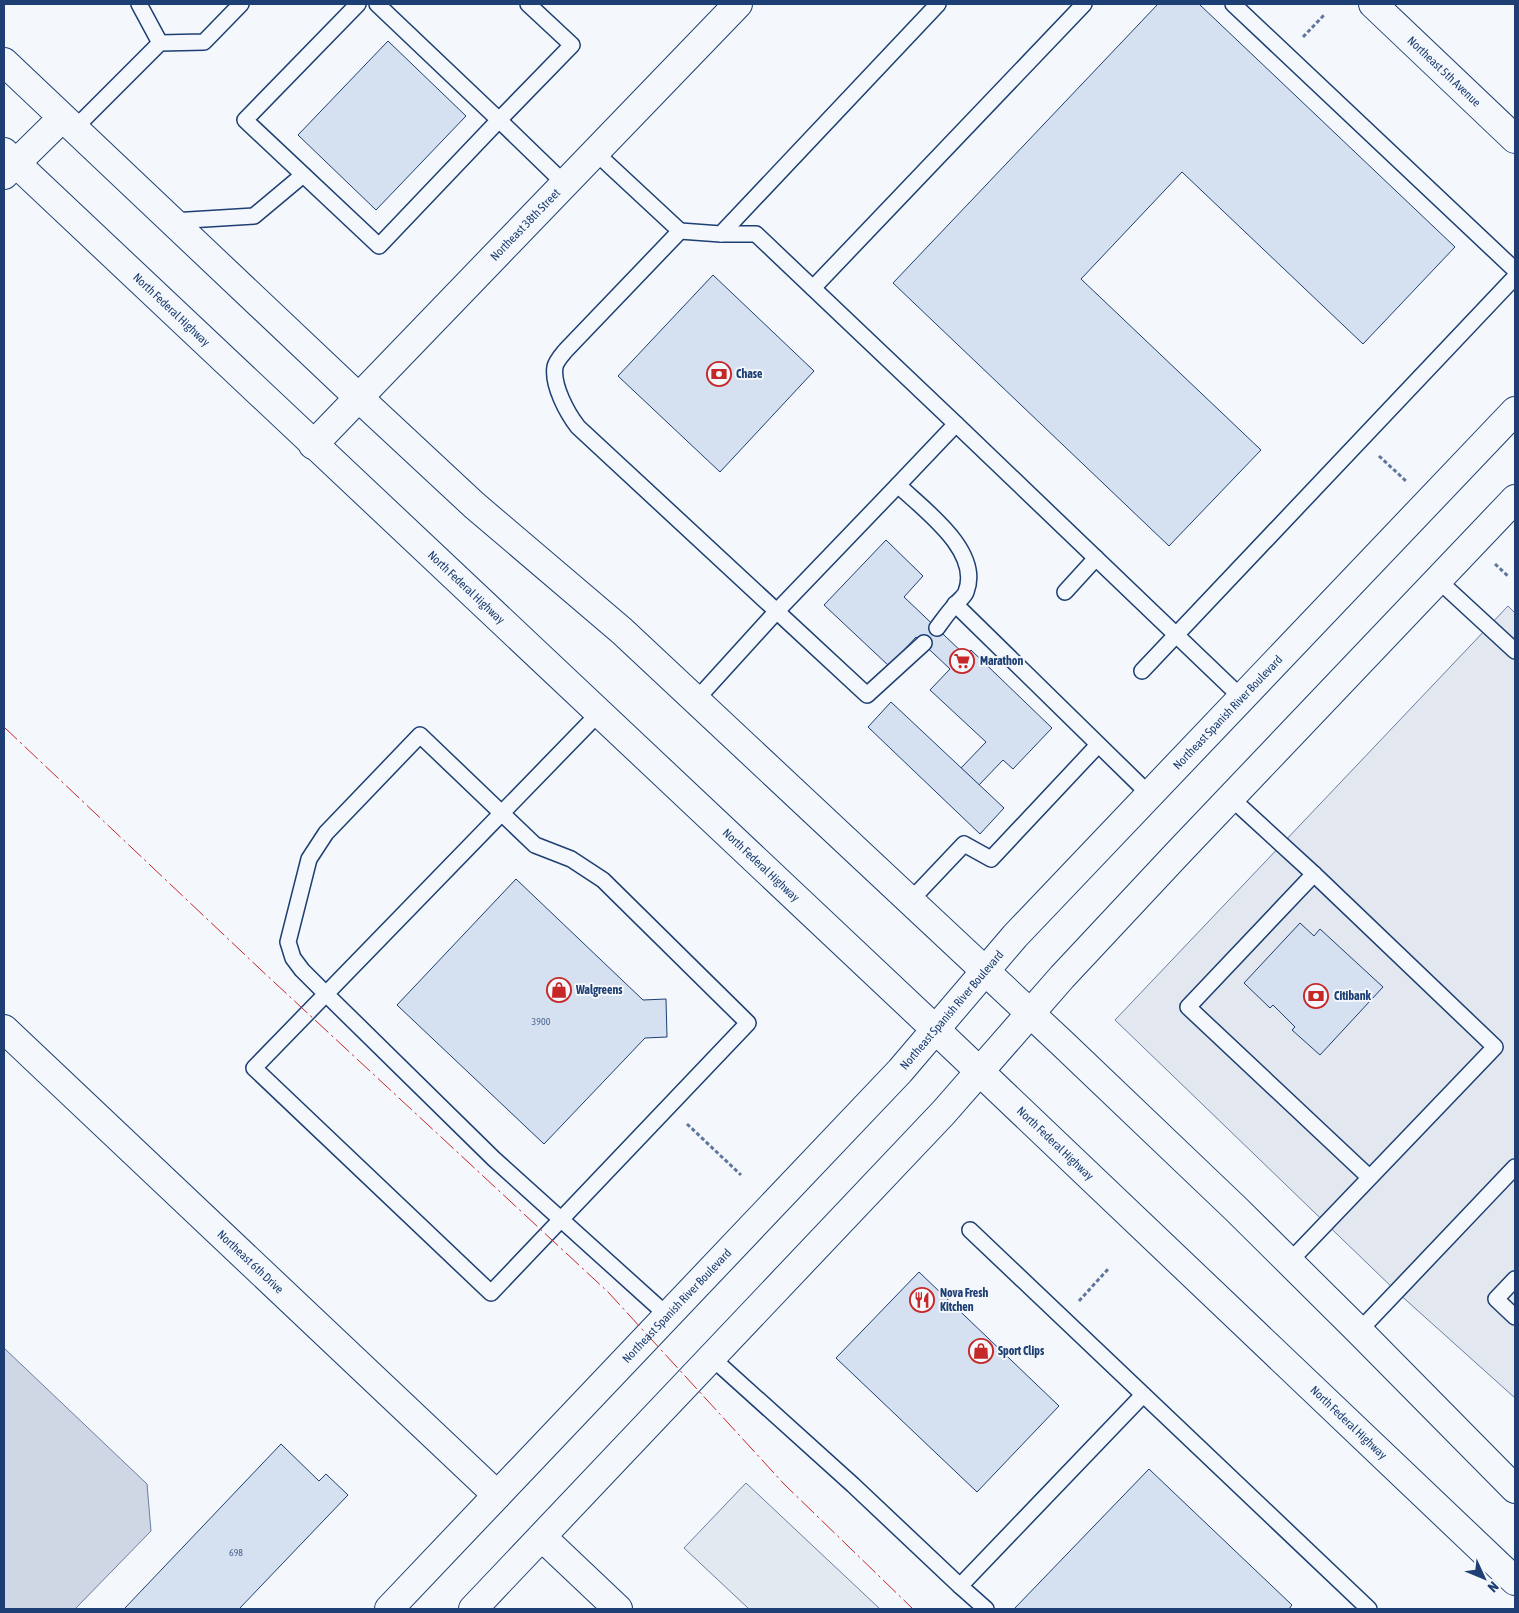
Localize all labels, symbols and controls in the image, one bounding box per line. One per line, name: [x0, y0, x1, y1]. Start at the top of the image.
street label: Northeast 5th Avenue: [1405, 33, 1484, 110]
street label: Northeast 38th Street: [488, 185, 564, 264]
street label: North Federal Highway: [130, 270, 213, 349]
bank icon: Chase: [706, 361, 732, 387]
place label: Chase: [736, 367, 763, 381]
street label: North Federal Highway: [425, 548, 508, 627]
supermarket icon: Marathon: [949, 648, 975, 674]
street label: Northeast Spanish River Boulevard: [1170, 653, 1285, 772]
place label: Marathon: [980, 654, 1023, 668]
street label: North Federal Highway: [720, 826, 802, 905]
street label: Northeast Spanish River Boulevard: [897, 948, 1006, 1073]
shop icon: Walgreens: [546, 977, 572, 1003]
place label: Walgreens: [575, 983, 623, 997]
bank icon: Citibank: [1303, 983, 1329, 1009]
place label: Citibank: [1334, 989, 1371, 1003]
house number: 3900: [532, 1016, 551, 1027]
street label: North Federal Highway: [1014, 1104, 1096, 1183]
street label: Northeast 6th Drive: [214, 1227, 286, 1296]
street label: Northeast Spanish River Boulevard: [619, 1246, 734, 1366]
place label: Nova Fresh Kitchen: [940, 1286, 988, 1314]
restaurant icon: Nova Fresh Kitchen: [909, 1287, 935, 1313]
shop icon: Sport Clips: [968, 1338, 994, 1364]
place label: Sport Clips: [998, 1344, 1045, 1358]
street label: North Federal Highway: [1307, 1383, 1390, 1462]
house number: 698: [229, 1547, 243, 1558]
north arrow: [1459, 1553, 1509, 1603]
text: N: [1485, 1579, 1502, 1596]

